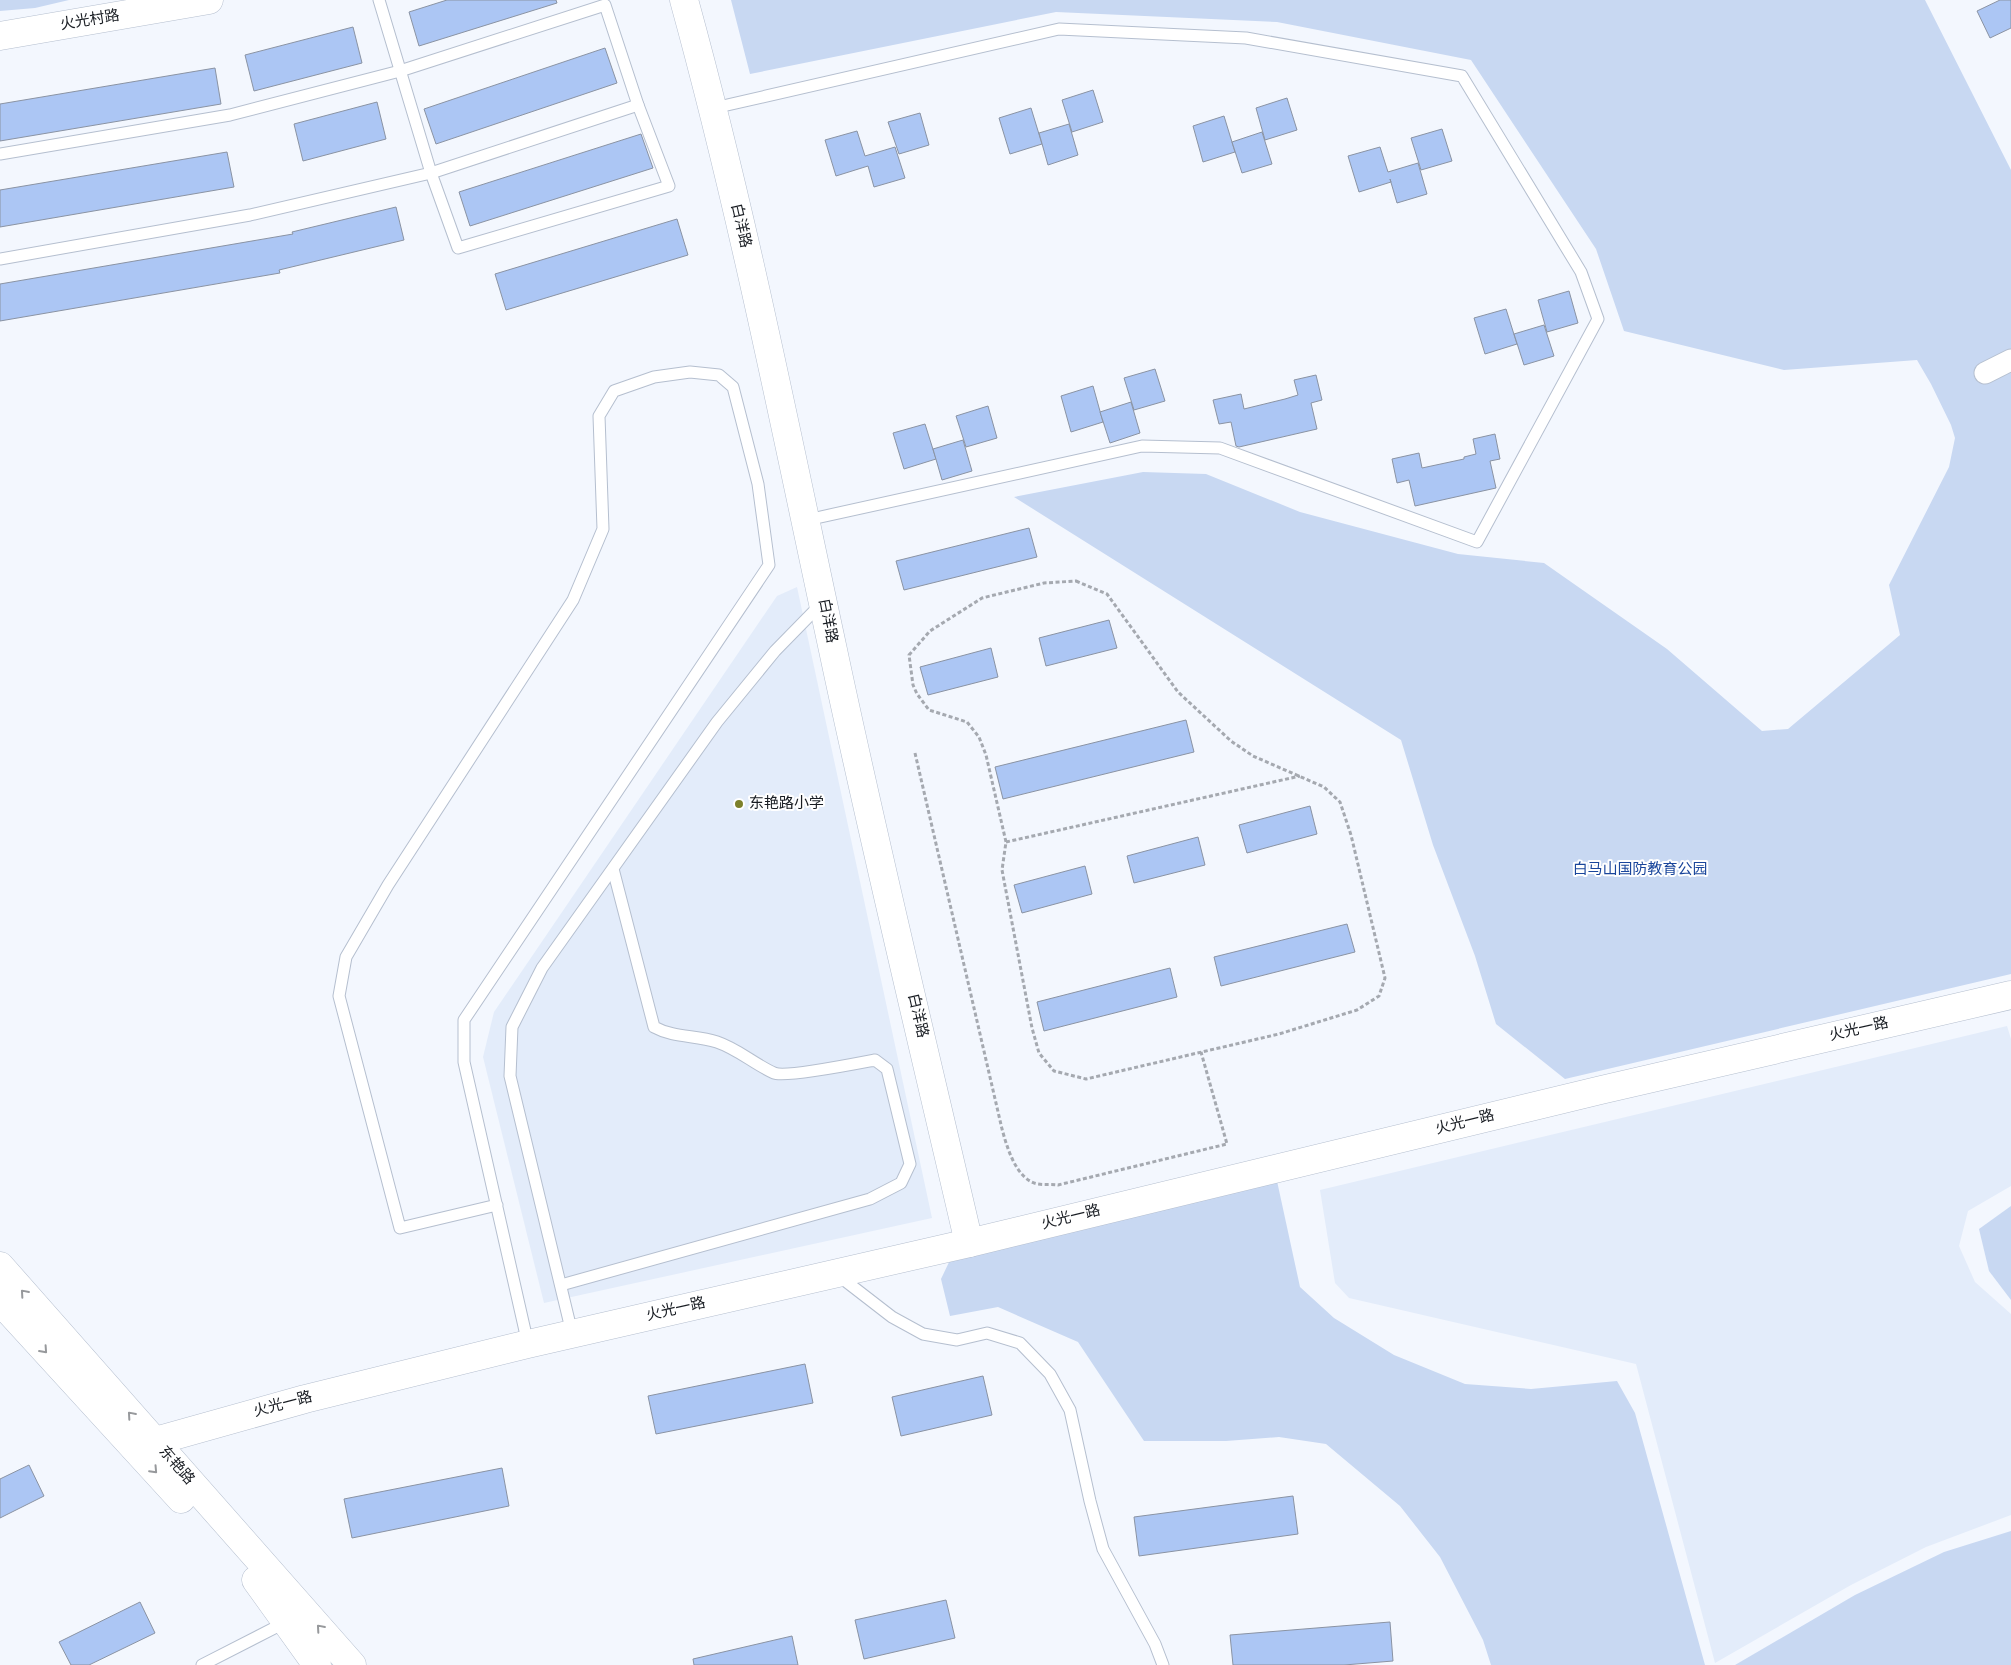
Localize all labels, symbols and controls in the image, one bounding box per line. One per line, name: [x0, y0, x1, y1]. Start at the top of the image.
street label: 火光村路: [59, 6, 121, 35]
street label: 白洋路: [726, 202, 754, 250]
street label: 白洋路: [813, 597, 841, 645]
place label: 东艳路小学: [749, 794, 824, 814]
marker: 东艳路小学: [733, 798, 745, 810]
park label: 白马山国防教育公园: [1572, 861, 1708, 880]
street label: 白洋路: [903, 992, 931, 1040]
street label: 火光一路: [1828, 1014, 1890, 1046]
street label: 火光一路: [1434, 1107, 1496, 1139]
street label: 火光一路: [1040, 1202, 1102, 1234]
one-way arrow: [21, 1289, 30, 1298]
street label: 火光一路: [645, 1294, 707, 1326]
one-way arrow: [39, 1345, 48, 1354]
street label: 火光一路: [252, 1388, 314, 1422]
one-way arrow: [128, 1411, 137, 1420]
street label: 东艳路: [154, 1442, 199, 1489]
one-way arrow: [148, 1464, 157, 1473]
one-way arrow: [317, 1625, 326, 1634]

